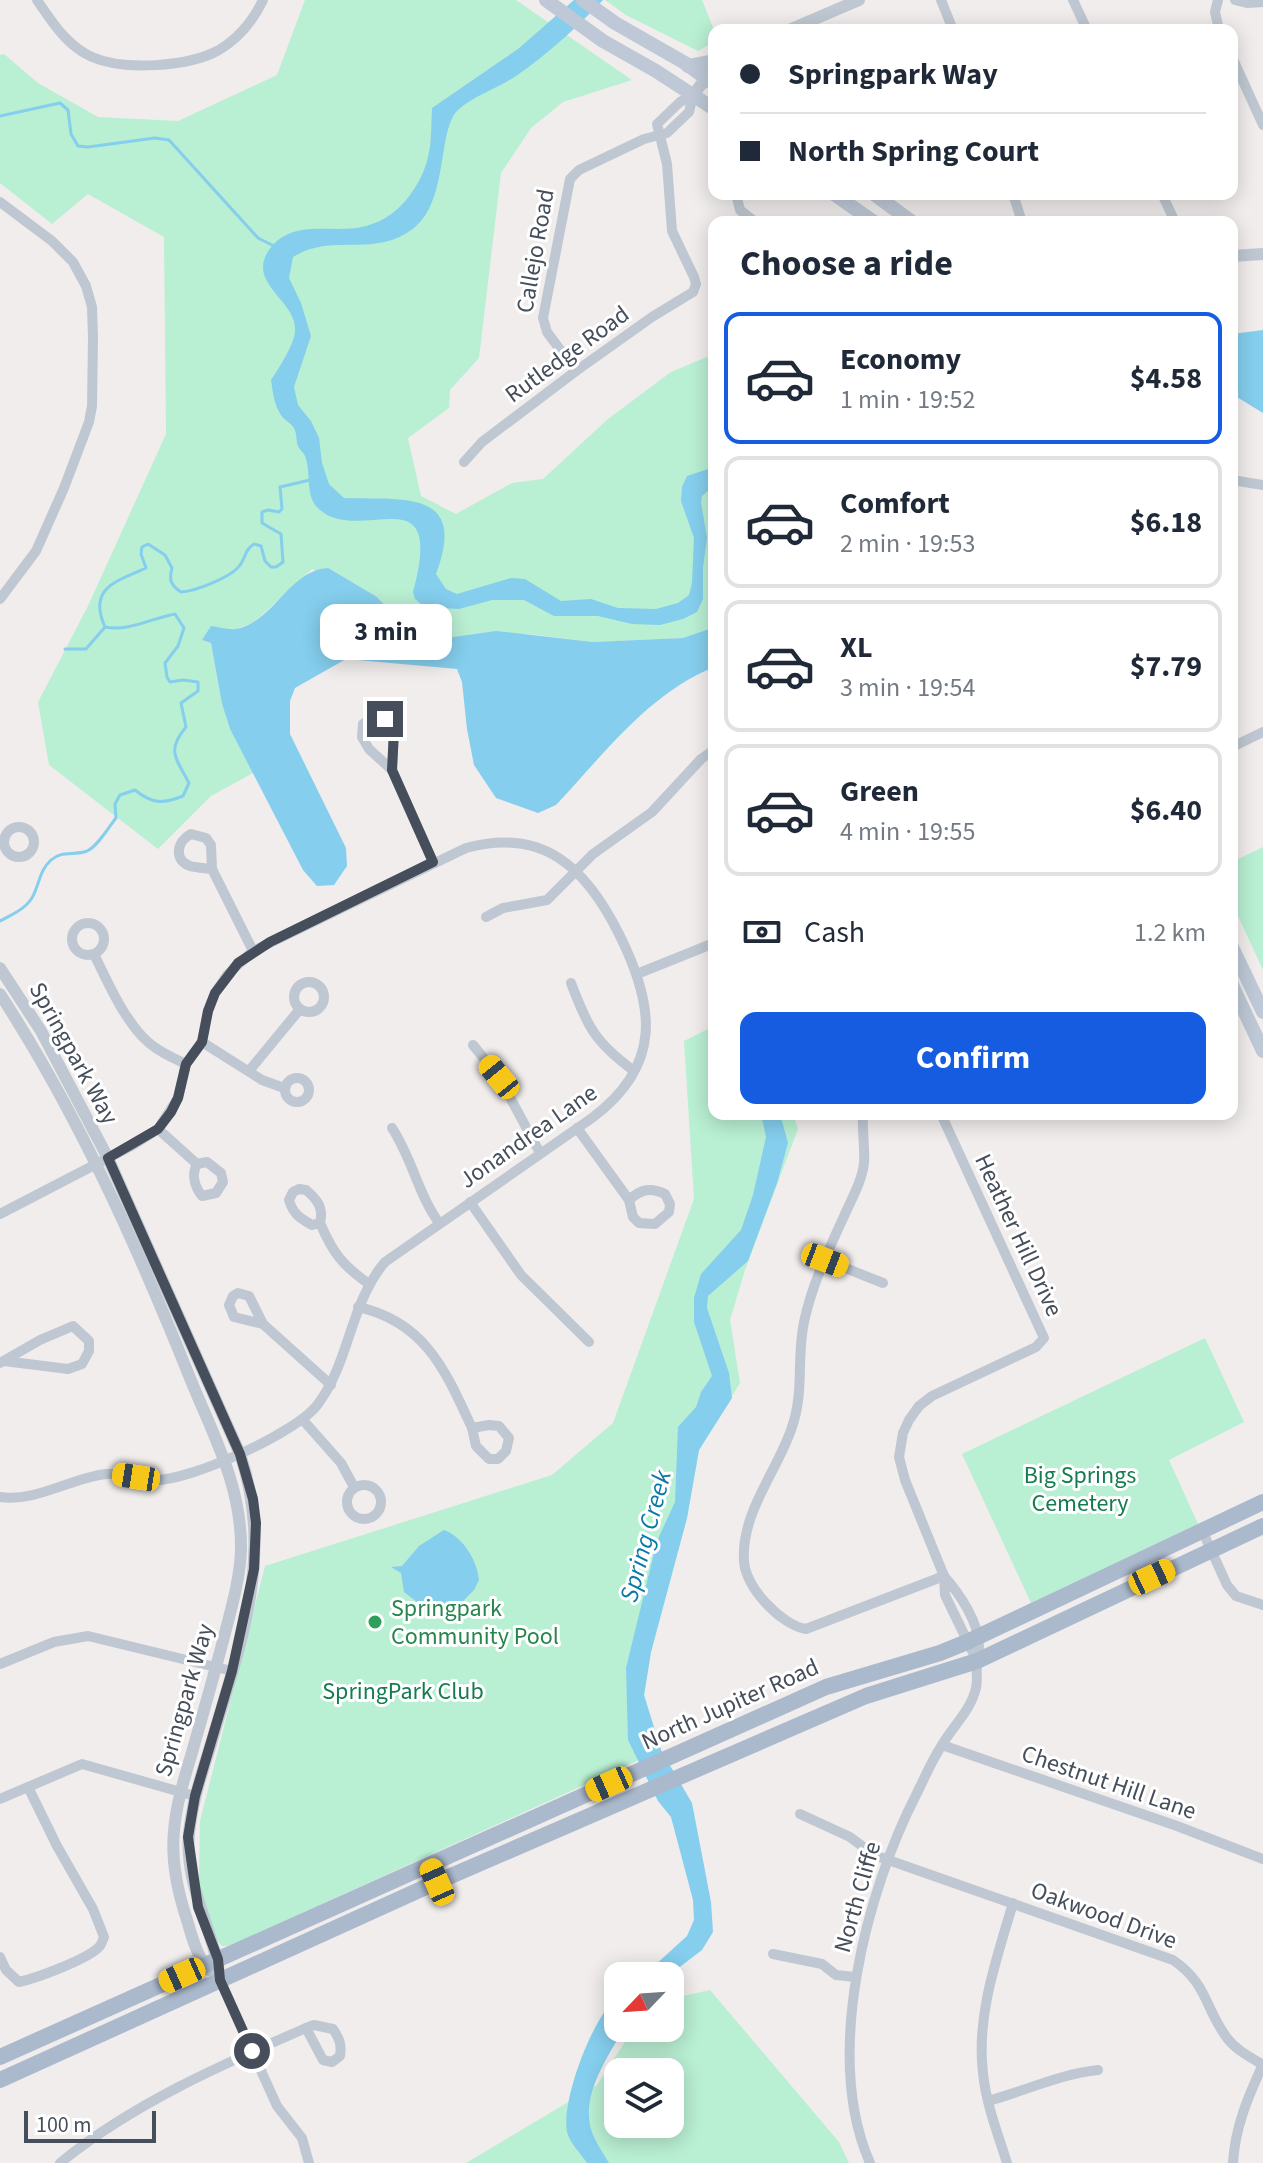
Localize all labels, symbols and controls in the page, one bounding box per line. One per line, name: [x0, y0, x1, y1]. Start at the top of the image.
text: Springpark Way: [788, 53, 998, 96]
text: North Spring Court: [788, 130, 1039, 173]
street label: Callejo Road: [507, 186, 564, 316]
text: Choose a ride: [740, 238, 953, 289]
street label: Rutledge Road: [498, 297, 637, 412]
text: Economy: [840, 338, 961, 381]
icon: car: [744, 342, 816, 414]
text: $4.58: [1130, 357, 1202, 400]
text: 1 min · 19:52: [840, 381, 975, 418]
text: Comfort: [840, 482, 950, 525]
icon: car: [744, 486, 816, 558]
text: $6.18: [1130, 501, 1202, 544]
text: 2 min · 19:53: [840, 525, 975, 562]
callout: 3 min: [319, 603, 451, 659]
text: 3 min: [354, 613, 418, 650]
text: XL: [840, 626, 873, 669]
icon: car: [744, 630, 816, 702]
text: $7.79: [1130, 645, 1202, 688]
text: 3 min · 19:54: [840, 669, 975, 706]
route end: [367, 701, 403, 737]
text: Green: [840, 770, 919, 813]
icon: car: [744, 774, 816, 846]
text: $6.40: [1130, 789, 1202, 832]
text: 4 min · 19:55: [840, 813, 975, 850]
icon: cash: [740, 910, 784, 954]
text: Cash: [804, 911, 865, 954]
text: 1.2 km: [1134, 914, 1206, 951]
street label: Springpark Way: [20, 976, 127, 1131]
button: Confirm: [740, 1012, 1206, 1104]
car: [475, 1051, 523, 1103]
street label: Jonandrea Lane: [452, 1076, 604, 1197]
street label: Heather Hill Drive: [966, 1148, 1072, 1322]
car: [798, 1240, 852, 1280]
park label: Big Springs Cemetery: [1024, 1458, 1136, 1521]
car: [110, 1461, 162, 1493]
water label: Spring Creek: [610, 1466, 681, 1606]
car: [1125, 1556, 1179, 1598]
place label: Springpark Community Pool: [391, 1591, 559, 1654]
marker: Springpark Community Pool: [366, 1613, 384, 1631]
street label: Springpark Way: [146, 1620, 223, 1781]
street label: North Jupiter Road: [636, 1650, 825, 1759]
park label: SpringPark Club: [322, 1674, 484, 1709]
street label: Chestnut Hill Lane: [1017, 1736, 1201, 1829]
car: [582, 1763, 636, 1805]
street label: North Cliffe: [825, 1837, 890, 1957]
car: [416, 1855, 458, 1909]
street label: Oakwood Drive: [1026, 1873, 1182, 1958]
car: [155, 1954, 209, 1996]
north arrow: [604, 1962, 684, 2042]
map controls: [604, 1962, 684, 2138]
route start: [234, 2033, 270, 2069]
button: layers: [604, 2058, 684, 2138]
scale bar: [24, 2107, 156, 2143]
text: 100 m: [36, 2109, 91, 2141]

